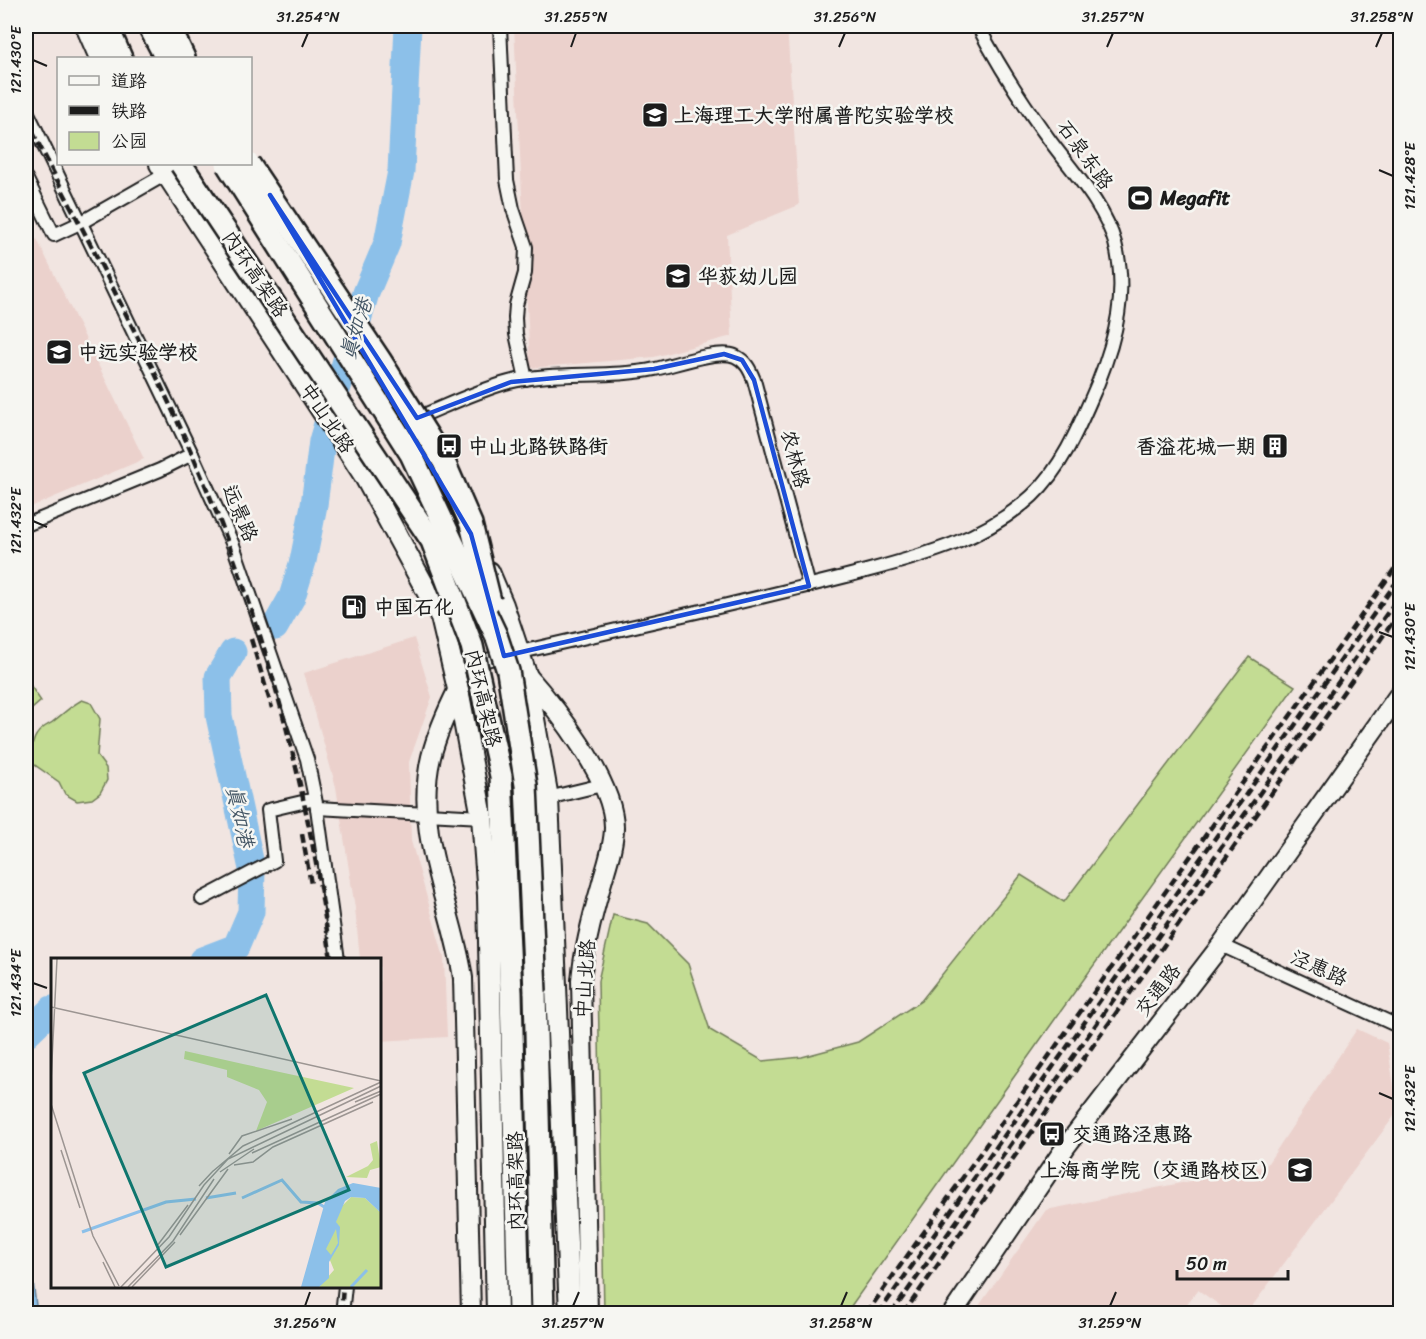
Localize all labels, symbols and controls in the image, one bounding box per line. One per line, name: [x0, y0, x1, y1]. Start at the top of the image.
text: 31.254°N: [276, 4, 340, 30]
text: 31.255°N: [544, 4, 608, 30]
text: 31.256°N: [814, 4, 877, 30]
text: 31.257°N: [1082, 4, 1145, 30]
text: 31.258°N: [1351, 4, 1414, 30]
text: 121.430°E: [3, 24, 29, 94]
legend: [57, 57, 252, 165]
text: 道路: [111, 65, 147, 97]
text: 铁路: [111, 95, 147, 127]
place label: 上海理工大学附属普陀实验学校: [674, 98, 954, 133]
school or university icon: 上海理工大学附属普陀实验学校: [640, 100, 670, 130]
street label: 石泉东路: [1047, 112, 1123, 198]
text: 公园: [111, 125, 147, 157]
text: 121.428°E: [1397, 140, 1423, 210]
place label: Megafit: [1159, 181, 1231, 216]
sports icon: Megafit: [1125, 183, 1155, 213]
street label: 内环高架路: [213, 223, 298, 326]
place label: 华荻幼儿园: [698, 259, 798, 294]
school or university icon: 华荻幼儿园: [663, 261, 693, 291]
water label: 真如港: [329, 291, 384, 365]
place label: 中远实验学校: [78, 335, 198, 370]
school or university icon: 中远实验学校: [44, 337, 74, 367]
street label: 中山北路: [290, 375, 364, 462]
street label: 农林路: [770, 425, 820, 493]
place label: 中山北路铁路街: [468, 429, 608, 464]
place label: 香溢花城一期: [1136, 429, 1256, 464]
bus stop icon: 中山北路铁路街: [434, 431, 464, 461]
building icon: 香溢花城一期: [1260, 431, 1290, 461]
street label: 远景路: [212, 479, 268, 548]
text: 121.432°E: [3, 486, 29, 555]
place label: 中国石化: [374, 590, 454, 625]
fuel station icon: 中国石化: [339, 592, 369, 622]
text: 121.430°E: [1397, 601, 1423, 671]
street label: 内环高架路: [455, 645, 512, 752]
water label: 真如港: [215, 781, 266, 853]
street label: 中山北路: [565, 937, 605, 1020]
street label: 泾惠路: [1284, 940, 1354, 997]
text: 121.434°E: [3, 947, 29, 1017]
street label: 交通路: [1126, 955, 1191, 1024]
inset map: [51, 958, 381, 1288]
text: 121.432°E: [1397, 1064, 1423, 1133]
place label: 交通路泾惠路: [1072, 1117, 1192, 1152]
bus stop icon: 交通路泾惠路: [1037, 1119, 1067, 1149]
street label: 内环高架路: [498, 1130, 534, 1231]
place label: 上海商学院（交通路校区）: [1040, 1153, 1280, 1188]
school or university icon: 上海商学院（交通路校区）: [1285, 1155, 1315, 1185]
scale bar: [1177, 1243, 1288, 1281]
text: 50 m: [1186, 1248, 1227, 1280]
text: 31.256°N: [274, 1310, 337, 1336]
text: 31.257°N: [542, 1310, 605, 1336]
text: 31.258°N: [810, 1310, 873, 1336]
text: 31.259°N: [1078, 1310, 1142, 1336]

